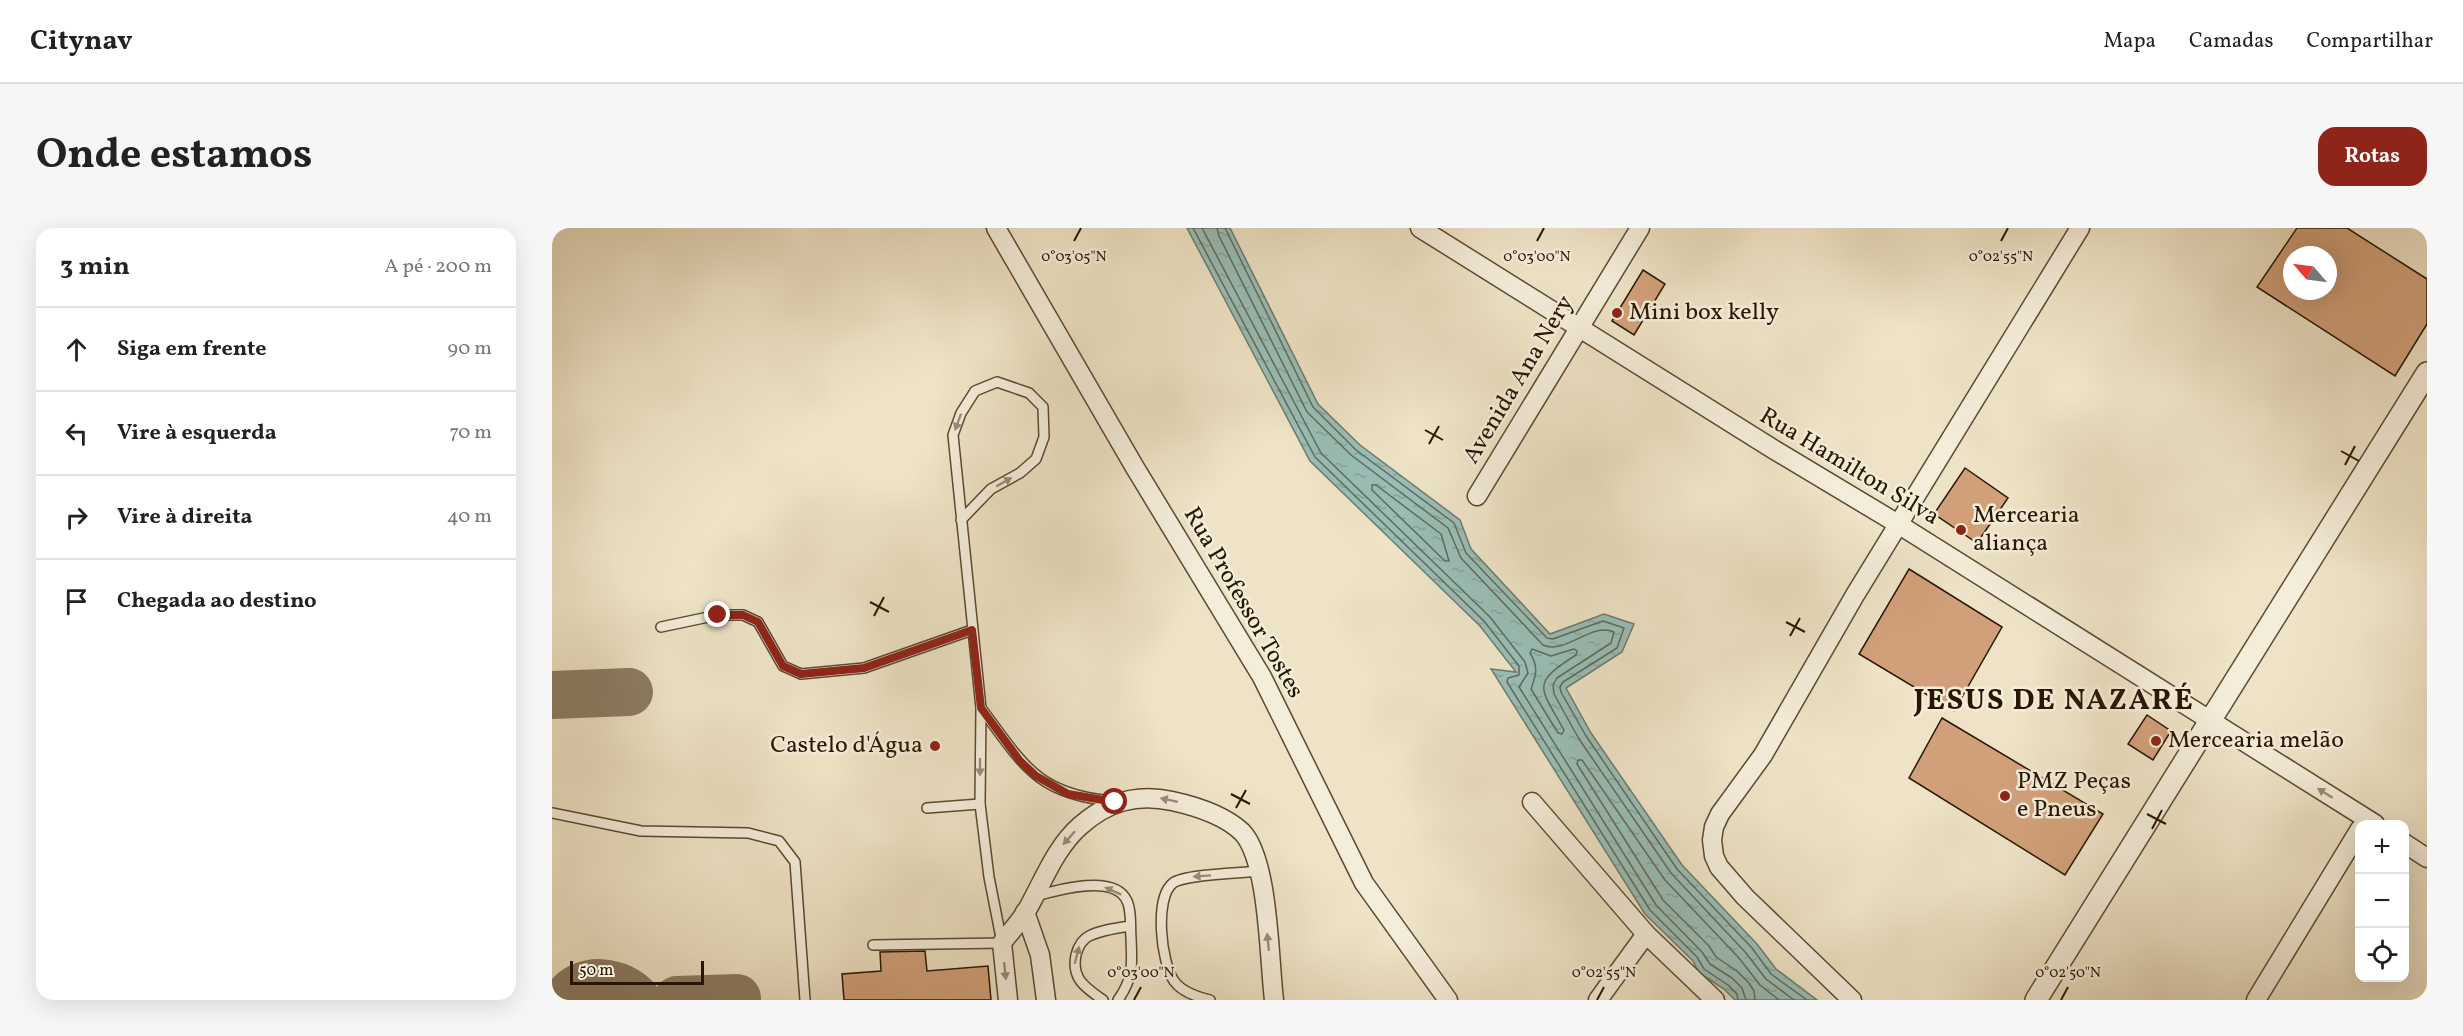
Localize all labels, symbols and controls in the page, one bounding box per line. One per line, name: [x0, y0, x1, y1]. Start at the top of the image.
text: Citynav: [30, 22, 133, 61]
text: Mapa: [2103, 27, 2156, 56]
text: Camadas: [2189, 27, 2273, 56]
text: Compartilhar: [2306, 27, 2433, 56]
text: Onde estamos: [36, 127, 312, 186]
button: Rotas: [2318, 127, 2427, 186]
north arrow: [2283, 246, 2337, 300]
text: 0°03'05"N: [1041, 247, 1107, 268]
text: 0°03'00"N: [1503, 247, 1571, 268]
text: 0°02'55"N: [1969, 247, 2033, 268]
text: 3 min: [60, 249, 130, 285]
text: A pé · 200 m: [384, 253, 492, 281]
street label: Avenida Ana Nery: [1455, 289, 1583, 471]
place label: Mini box kelly: [1629, 296, 1779, 330]
marker: Mini box kelly: [1610, 306, 1624, 320]
icon: ahead: [60, 333, 93, 366]
text: Siga em frente: [117, 334, 267, 365]
text: 90 m: [448, 335, 492, 363]
street label: Rua Hamilton Silva: [1752, 400, 1946, 534]
one-way arrow: [952, 413, 962, 431]
icon: left: [60, 417, 93, 450]
text: Vire à esquerda: [117, 418, 277, 449]
text: 70 m: [449, 419, 492, 447]
one-way arrow: [996, 477, 1013, 487]
place label: Mercearia aliança: [1973, 499, 2080, 561]
icon: right: [60, 501, 93, 534]
street label: Rua Professor Tostes: [1174, 501, 1312, 705]
text: Vire à direita: [117, 502, 253, 533]
text: 40 m: [447, 503, 492, 531]
marker: Mercearia aliança: [1954, 523, 1968, 537]
icon: arrive: [60, 585, 93, 618]
text: Chegada ao destino: [117, 586, 317, 617]
route end: [704, 601, 730, 627]
district label: JESUS DE NAZARÉ: [1913, 680, 2194, 722]
place label: Mercearia melão: [2168, 724, 2344, 758]
place label: Castelo d'Água: [770, 729, 923, 763]
marker: Mercearia melão: [2149, 734, 2163, 748]
marker: Castelo d'Água: [928, 739, 942, 753]
one-way arrow: [975, 757, 985, 776]
place label: PMZ Peças e Pneus: [2017, 765, 2131, 827]
route start: [1101, 788, 1127, 814]
one-way arrow: [2317, 788, 2334, 799]
marker: PMZ Peças e Pneus: [1998, 789, 2012, 803]
one-way arrow: [1159, 795, 1178, 804]
map controls: [2355, 820, 2409, 982]
button: +: [2355, 820, 2409, 874]
one-way arrow: [1062, 830, 1076, 845]
one-way arrow: [1193, 872, 1212, 881]
button: −: [2355, 874, 2409, 928]
one-way arrow: [1104, 886, 1122, 896]
button: locate: [2355, 928, 2409, 982]
one-way arrow: [1263, 932, 1273, 951]
one-way arrow: [1073, 945, 1083, 964]
scale bar: [570, 958, 704, 986]
text: 50 m: [579, 960, 613, 982]
one-way arrow: [1000, 962, 1010, 981]
text: 0°03'00"N: [1107, 963, 1175, 984]
text: 0°02'55"N: [1572, 963, 1636, 984]
text: 0°02'50"N: [2035, 963, 2101, 984]

